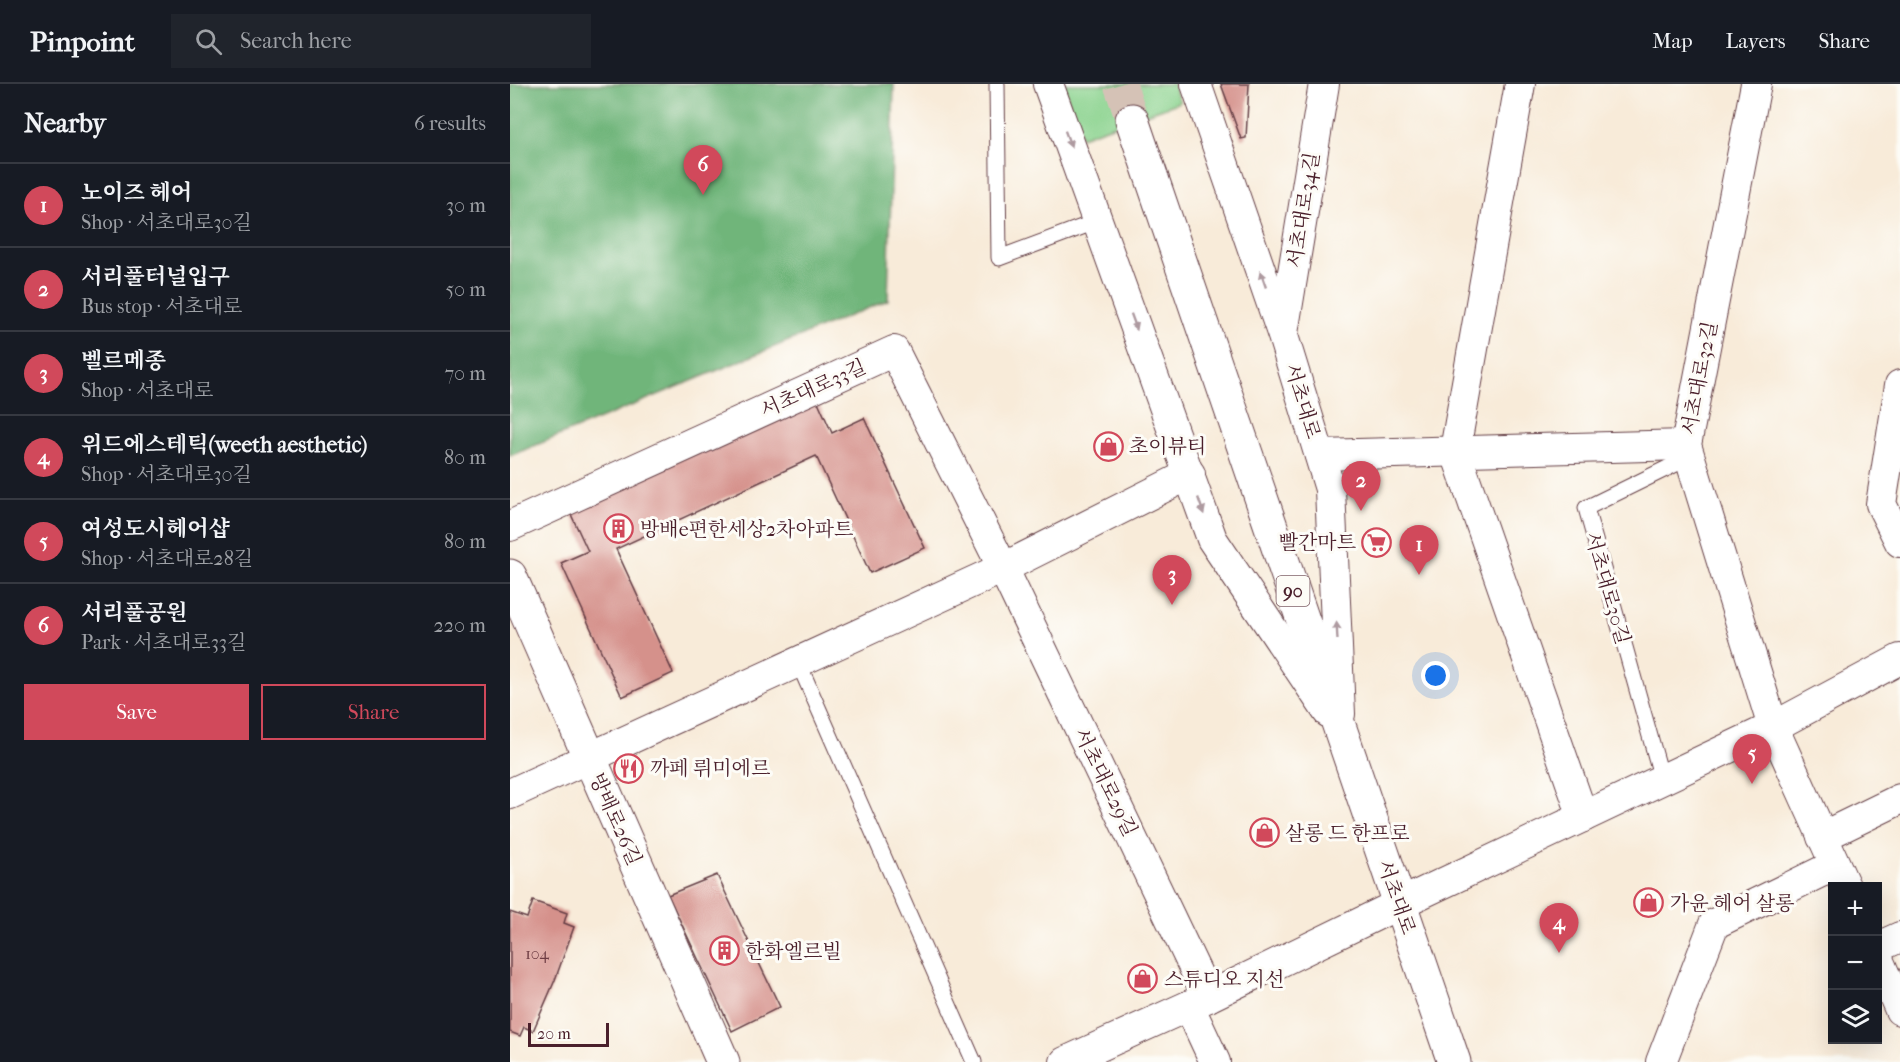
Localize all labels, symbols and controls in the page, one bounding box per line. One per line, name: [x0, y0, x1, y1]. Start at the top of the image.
search box: [171, 14, 591, 68]
text: Pinpoint: [30, 25, 135, 58]
icon: search: [192, 25, 225, 58]
text: Search here: [240, 28, 352, 54]
text: Map: [1652, 29, 1693, 53]
text: Layers: [1726, 29, 1785, 53]
text: Share: [1818, 29, 1870, 53]
text: Nearby: [24, 108, 106, 139]
text: 6 results: [414, 112, 486, 135]
one-way arrow: [1064, 130, 1074, 148]
pin: 6: [684, 146, 722, 195]
street label: 서초대로34길: [1283, 151, 1324, 269]
text: 노이즈 헤어: [81, 180, 192, 206]
text: 1: [40, 194, 47, 217]
text: 30 m: [446, 194, 486, 217]
text: Shop · 서초대로30길: [81, 211, 252, 234]
text: 서리풀터널입구: [81, 264, 230, 290]
one-way arrow: [1257, 270, 1267, 288]
text: 2: [38, 278, 49, 301]
text: 50 m: [445, 278, 486, 301]
text: Bus stop · 서초대로: [81, 295, 242, 318]
one-way arrow: [1130, 314, 1140, 332]
street label: 서초대로32길: [1677, 319, 1722, 437]
text: 벨르메종: [81, 348, 166, 374]
street label: 서초대로33길: [757, 355, 870, 422]
street label: 서초대로: [1280, 361, 1325, 441]
text: 3: [39, 362, 48, 385]
text: 70 m: [444, 362, 486, 385]
text: Shop · 서초대로: [81, 379, 213, 402]
shop icon: 초이뷰티: [1092, 430, 1124, 462]
text: 위드에스테틱(weeth aesthetic): [81, 432, 367, 458]
place label: 초이뷰티: [1129, 435, 1206, 458]
text: 4: [38, 446, 49, 469]
text: 80 m: [444, 446, 486, 469]
pin: 2: [1342, 462, 1380, 511]
text: Shop · 서초대로30길: [81, 463, 252, 486]
one-way arrow: [1196, 497, 1206, 515]
building icon: 방배e편한세상2차아파트: [603, 513, 635, 545]
text: 여성도시헤어샵: [81, 516, 230, 542]
place label: 방배e편한세상2차아파트: [640, 518, 853, 541]
supermarket icon: 빨간마트: [1361, 526, 1393, 558]
pin: 1: [1400, 526, 1438, 575]
street label: 서초대로30길: [1580, 529, 1635, 647]
text: 5: [39, 530, 48, 553]
text: 80 m: [444, 530, 486, 553]
place label: 빨간마트: [1279, 531, 1356, 554]
text: Shop · 서초대로28길: [81, 547, 253, 570]
pin: 3: [1152, 556, 1192, 605]
road number: 90: [1276, 576, 1310, 606]
text: 서리풀공원: [81, 600, 187, 626]
text: 6: [38, 614, 49, 637]
text: 220 m: [433, 614, 486, 637]
one-way arrow: [1332, 622, 1341, 641]
text: Park · 서초대로33길: [81, 631, 246, 654]
your location: [1421, 661, 1450, 690]
button: Save: [24, 684, 249, 740]
button: Share: [261, 684, 486, 740]
street label: 서초대로29길: [1069, 724, 1142, 840]
pin: 5: [1732, 734, 1772, 784]
restaurant icon: 까페 뤼미에르: [613, 752, 645, 784]
place label: 까페 뤼미에르: [650, 757, 771, 780]
street label: 방배로26길: [585, 770, 646, 869]
shop icon: 살롱 드 한프로: [1248, 817, 1280, 849]
place label: 살롱 드 한프로: [1285, 822, 1410, 845]
street label: 서초대로: [1373, 857, 1420, 937]
map controls: [1828, 882, 1882, 1044]
button: +: [1828, 882, 1882, 936]
shop icon: 가윤 헤어 살롱: [1633, 887, 1665, 919]
place label: 가윤 헤어 살롱: [1670, 892, 1795, 915]
pin: 4: [1540, 904, 1578, 953]
building icon: 한화엘르빌: [708, 935, 740, 967]
button: −: [1828, 936, 1882, 990]
place label: 한화엘르빌: [745, 940, 842, 963]
house number: 104: [525, 944, 549, 963]
shop icon: 스튜디오 지선: [1127, 963, 1159, 995]
place label: 스튜디오 지선: [1164, 968, 1284, 991]
button: layers: [1828, 990, 1882, 1044]
scale bar: [528, 1020, 609, 1048]
text: 20 m: [537, 1024, 571, 1043]

